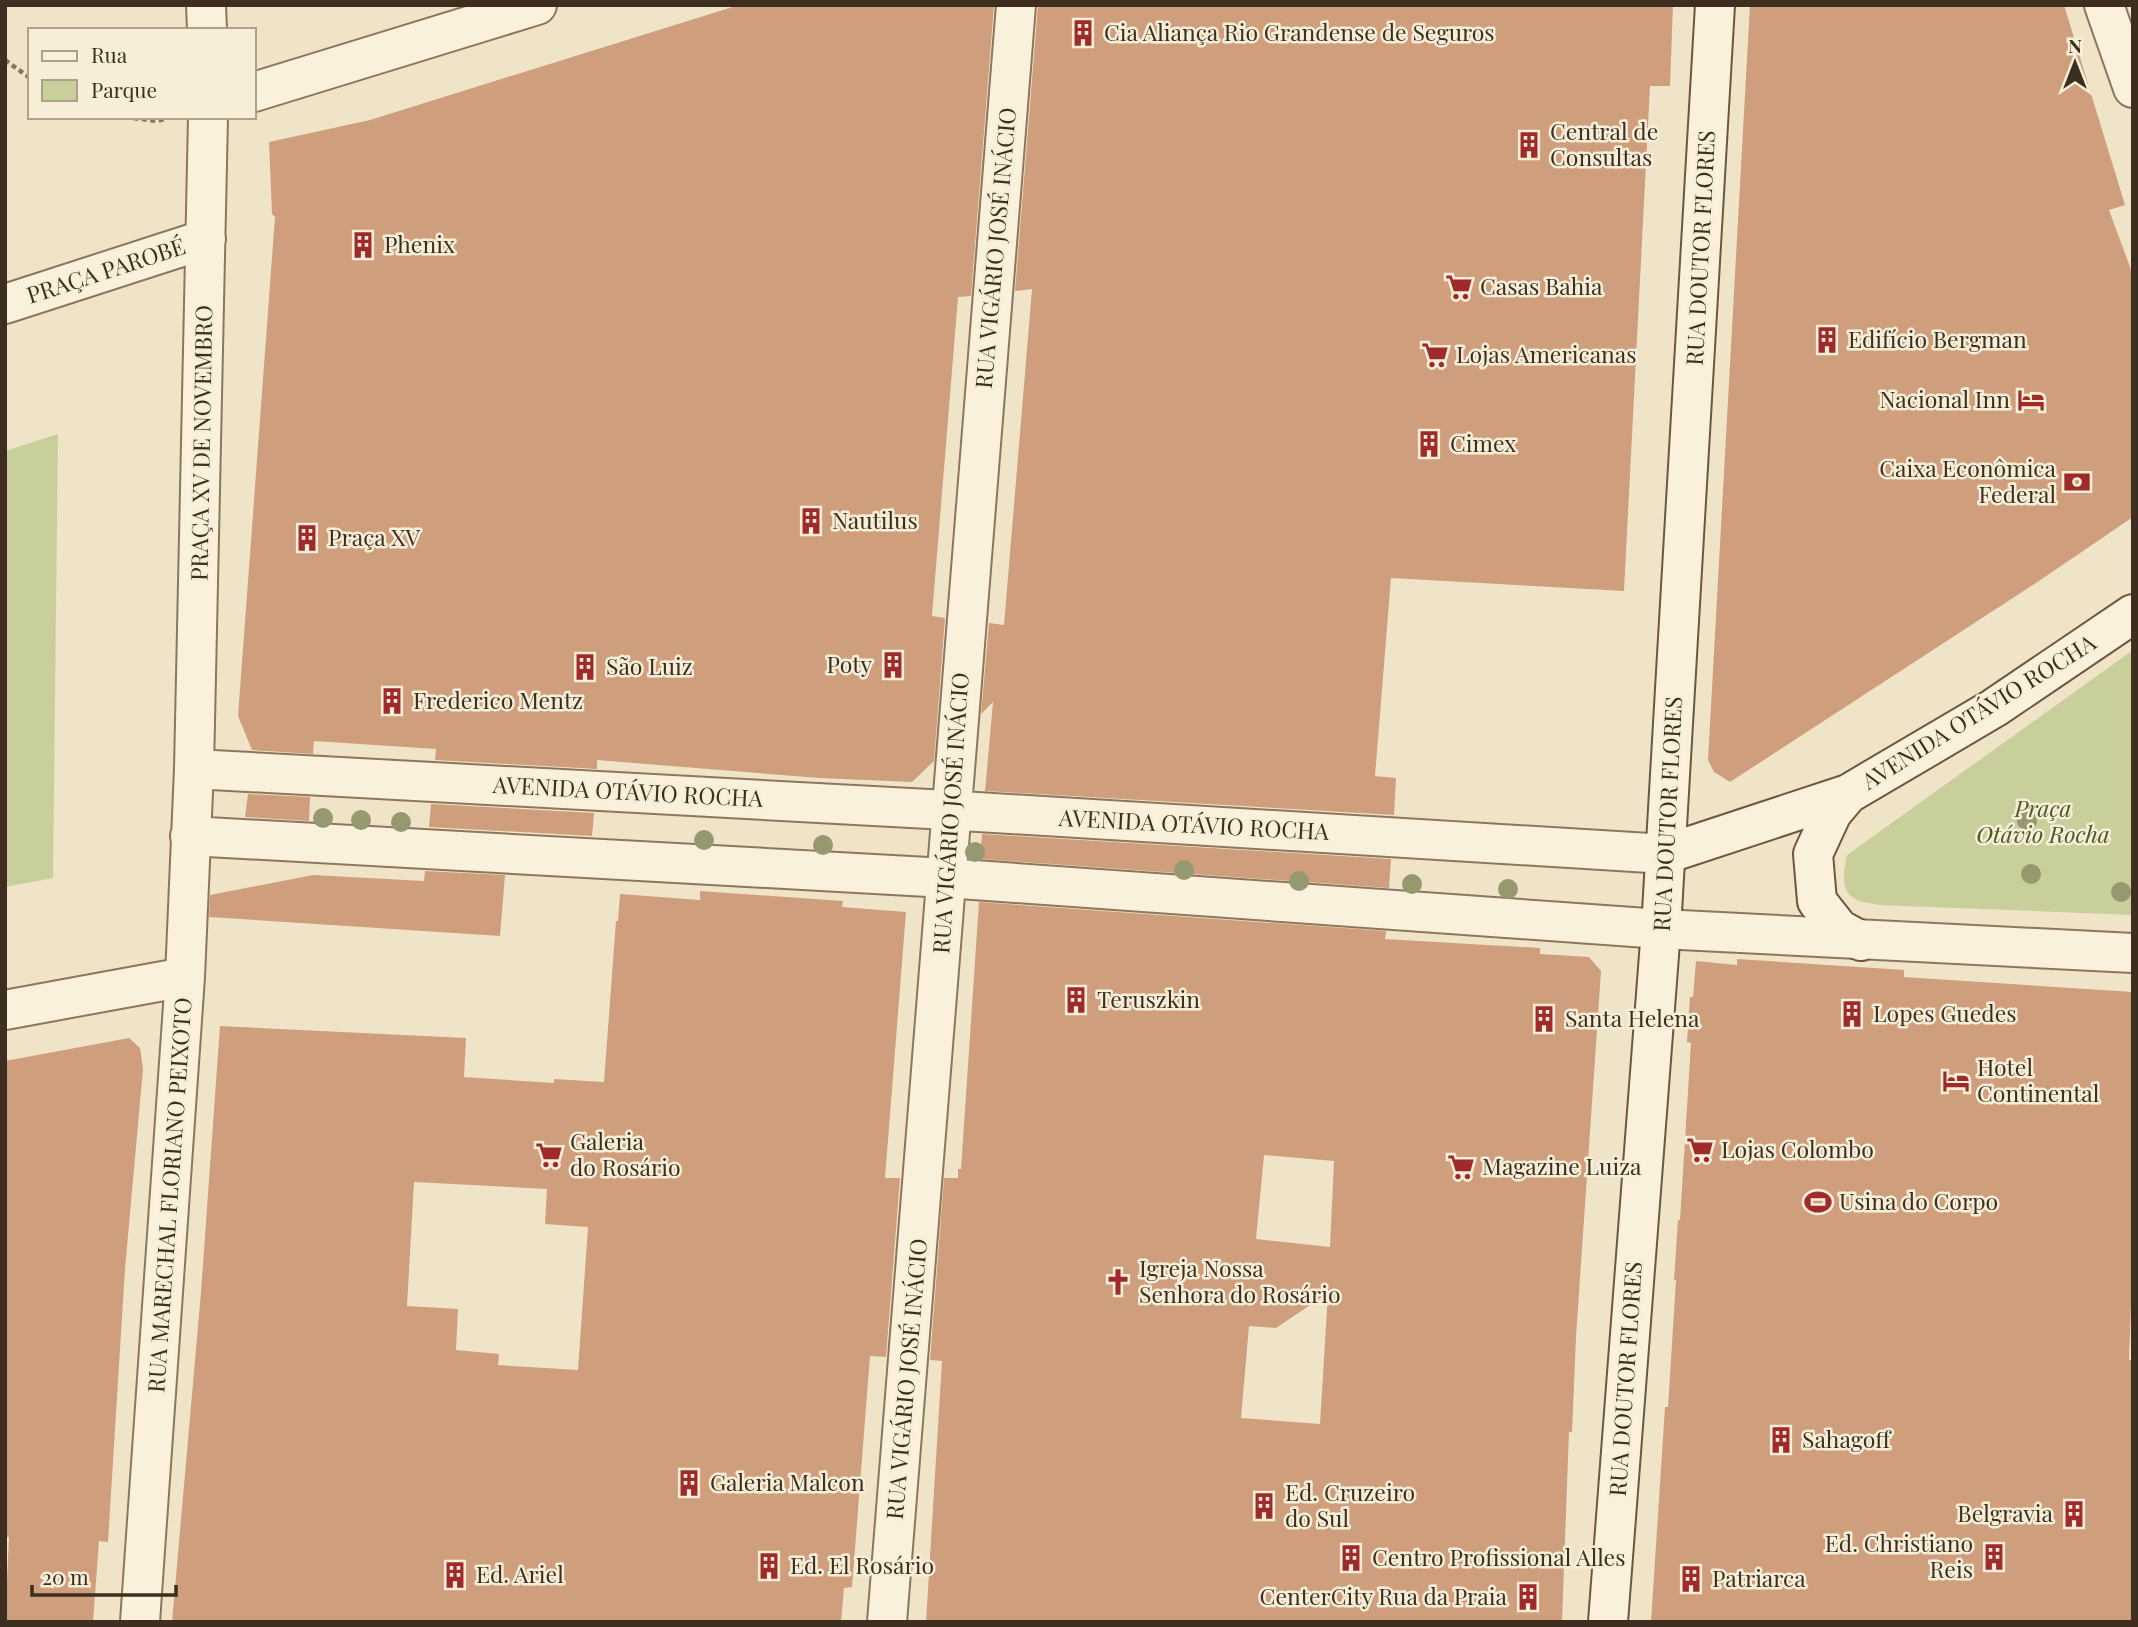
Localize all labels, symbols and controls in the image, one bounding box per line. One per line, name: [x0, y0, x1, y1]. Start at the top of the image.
place label: Cia Aliança Rio Grandense de Seguros: [1104, 16, 1495, 47]
building icon: Cia Aliança Rio Grandense de Seguros: [1068, 18, 1098, 48]
legend: [28, 28, 256, 119]
north arrow: [2040, 28, 2110, 98]
text: N: [2068, 32, 2082, 58]
text: Rua: [91, 40, 128, 68]
text: Parque: [91, 75, 157, 103]
street label: RUA VIGÁRIO JOSÉ INÁCIO: [967, 106, 1022, 390]
place label: Central de Consultas: [1550, 115, 1658, 172]
building icon: Central de Consultas: [1514, 130, 1544, 160]
street label: RUA DOUTOR FLORES: [1678, 130, 1721, 366]
place label: Phenix: [384, 228, 455, 259]
street label: PRAÇA PAROBÉ: [22, 229, 189, 310]
building icon: Phenix: [348, 230, 378, 260]
place label: Casas Bahia: [1480, 270, 1603, 301]
supermarket icon: Casas Bahia: [1444, 272, 1474, 302]
street label: PRAÇA XV DE NOVEMBRO: [183, 305, 218, 581]
place label: Edifício Bergman: [1848, 323, 2027, 354]
building icon: Edifício Bergman: [1812, 325, 1842, 355]
place label: Lojas Americanas: [1456, 338, 1637, 369]
supermarket icon: Lojas Americanas: [1420, 340, 1450, 370]
place label: Nacional Inn: [1880, 383, 2010, 414]
hotel icon: Nacional Inn: [2016, 385, 2046, 415]
place label: Cimex: [1450, 427, 1516, 458]
building icon: Cimex: [1414, 429, 1444, 459]
place label: Caixa Econômica Federal: [1879, 452, 2057, 509]
bank icon: Caixa Econômica Federal: [2062, 467, 2092, 497]
place label: Nautilus: [832, 504, 918, 535]
building icon: Nautilus: [796, 506, 826, 536]
place label: Praça XV: [328, 521, 420, 552]
building icon: Praça XV: [292, 523, 322, 553]
street label: AVENIDA OTÁVIO ROCHA: [1854, 626, 2101, 796]
place label: Poty: [826, 648, 872, 679]
place label: São Luiz: [606, 650, 693, 681]
building icon: Poty: [878, 650, 908, 680]
building icon: São Luiz: [570, 652, 600, 682]
street label: RUA VIGÁRIO JOSÉ INÁCIO: [924, 671, 975, 955]
place label: Frederico Mentz: [413, 684, 583, 715]
building icon: Frederico Mentz: [377, 686, 407, 716]
street label: RUA DOUTOR FLORES: [1645, 696, 1688, 932]
street label: AVENIDA OTÁVIO ROCHA: [491, 768, 764, 813]
park label: Praça Otávio Rocha: [1976, 792, 2110, 849]
street label: AVENIDA OTÁVIO ROCHA: [1057, 801, 1330, 846]
place label: Teruszkin: [1097, 983, 1200, 1014]
building icon: Teruszkin: [1061, 985, 1091, 1015]
street label: RUA MARECHAL FLORIANO PEIXOTO: [139, 996, 198, 1394]
place label: Lopes Guedes: [1873, 997, 2017, 1028]
building icon: Lopes Guedes: [1837, 999, 1867, 1029]
place label: Santa Helena: [1565, 1002, 1700, 1033]
building icon: Santa Helena: [1529, 1004, 1559, 1034]
place label: Hotel Continental: [1977, 1051, 2100, 1108]
hotel icon: Hotel Continental: [1941, 1066, 1971, 1096]
place label: Galeria do Rosário: [570, 1125, 681, 1182]
place label: Lojas Colombo: [1721, 1133, 1874, 1164]
supermarket icon: Lojas Colombo: [1685, 1135, 1715, 1165]
supermarket icon: Galeria do Rosário: [534, 1140, 564, 1170]
place label: Magazine Luiza: [1482, 1150, 1642, 1181]
supermarket icon: Magazine Luiza: [1446, 1152, 1476, 1182]
place label: Usina do Corpo: [1839, 1185, 1998, 1216]
sports icon: Usina do Corpo: [1803, 1187, 1833, 1217]
street label: RUA VIGÁRIO JOSÉ INÁCIO: [878, 1237, 933, 1521]
place label: Igreja Nossa Senhora do Rosário: [1139, 1252, 1341, 1309]
street label: RUA DOUTOR FLORES: [1601, 1260, 1648, 1497]
church icon: Igreja Nossa Senhora do Rosário: [1103, 1267, 1133, 1297]
place label: Sahagoff: [1802, 1423, 1892, 1454]
building icon: Sahagoff: [1766, 1425, 1796, 1455]
place label: Galeria Malcon: [710, 1466, 865, 1497]
building icon: Galeria Malcon: [674, 1468, 704, 1498]
place label: Ed. Cruzeiro do Sul: [1285, 1476, 1415, 1533]
building icon: Ed. Cruzeiro do Sul: [1249, 1491, 1279, 1521]
place label: Belgravia: [1957, 1497, 2054, 1528]
building icon: Belgravia: [2059, 1499, 2089, 1529]
place label: Ed. Christiano Reis: [1825, 1527, 1973, 1584]
place label: Centro Profissional Alles: [1372, 1541, 1626, 1572]
building icon: Ed. Christiano Reis: [1979, 1542, 2009, 1572]
building icon: Centro Profissional Alles: [1336, 1543, 1366, 1573]
place label: Ed. El Rosário: [790, 1549, 934, 1580]
building icon: Ed. El Rosário: [754, 1551, 784, 1581]
scale bar: [32, 1554, 175, 1598]
place label: Ed. Ariel: [476, 1558, 564, 1589]
building icon: Ed. Ariel: [440, 1560, 470, 1590]
text: 20 m: [42, 1562, 89, 1590]
place label: Patriarca: [1712, 1562, 1806, 1593]
building icon: Patriarca: [1676, 1564, 1706, 1594]
place label: CenterCity Rua da Praia: [1260, 1580, 1508, 1611]
building icon: CenterCity Rua da Praia: [1513, 1582, 1543, 1612]

